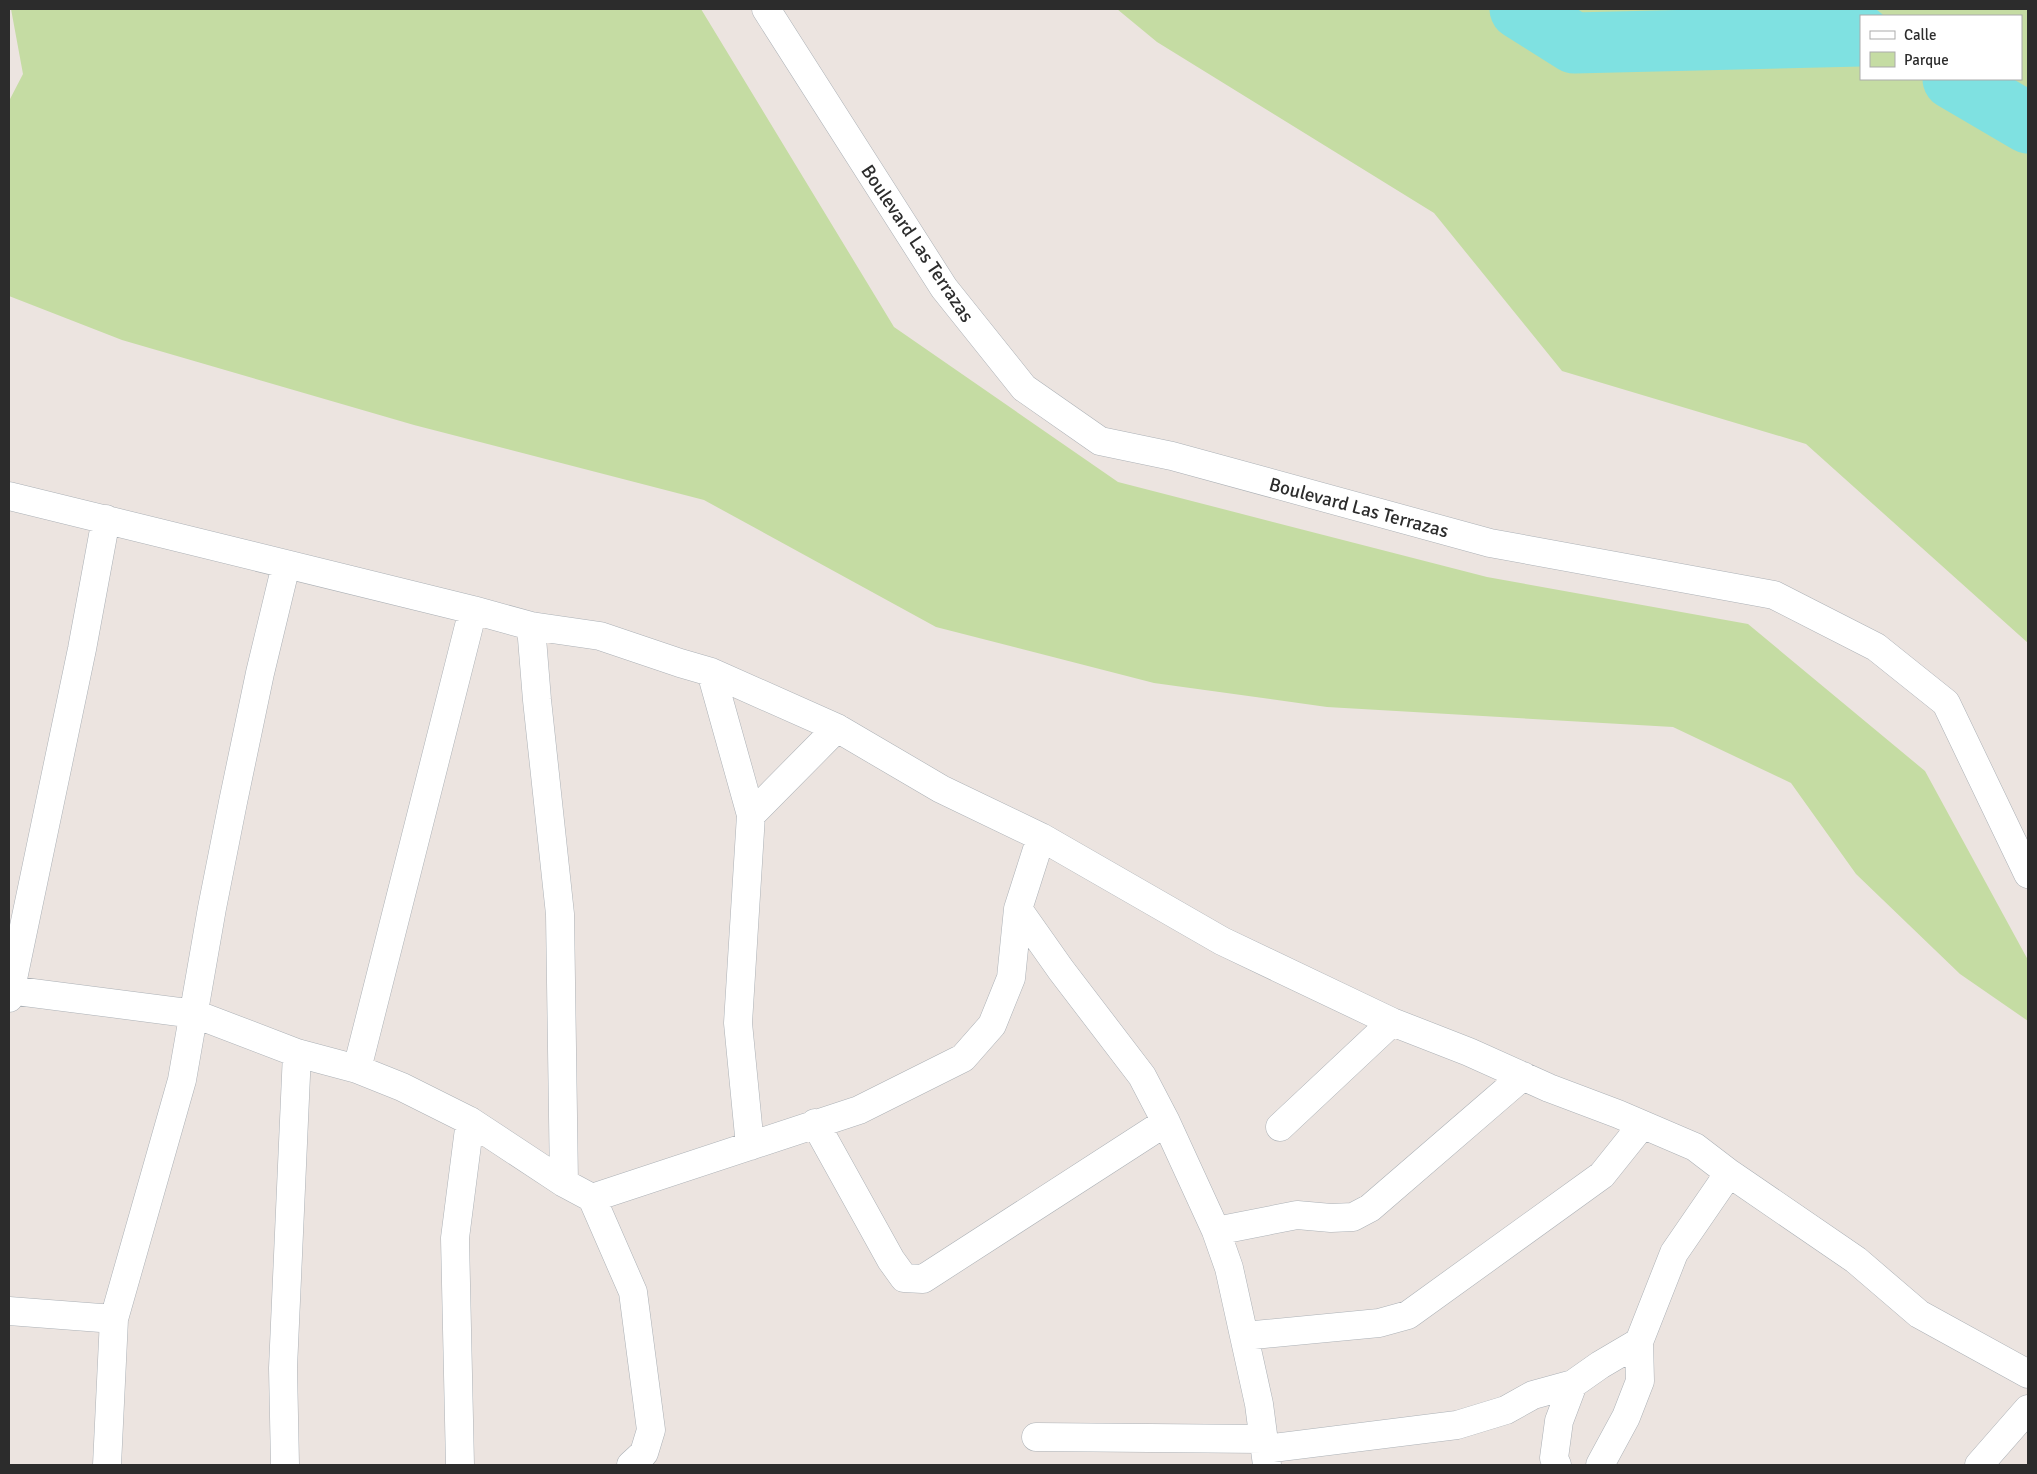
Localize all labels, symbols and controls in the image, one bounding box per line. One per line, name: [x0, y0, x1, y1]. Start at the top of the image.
legend: [1860, 15, 2022, 80]
text: Calle: [1904, 26, 1937, 44]
text: Parque: [1904, 51, 1949, 69]
street label: Boulevard Las Terrazas: [856, 160, 979, 327]
street label: Boulevard Las Terrazas: [1266, 472, 1451, 543]

